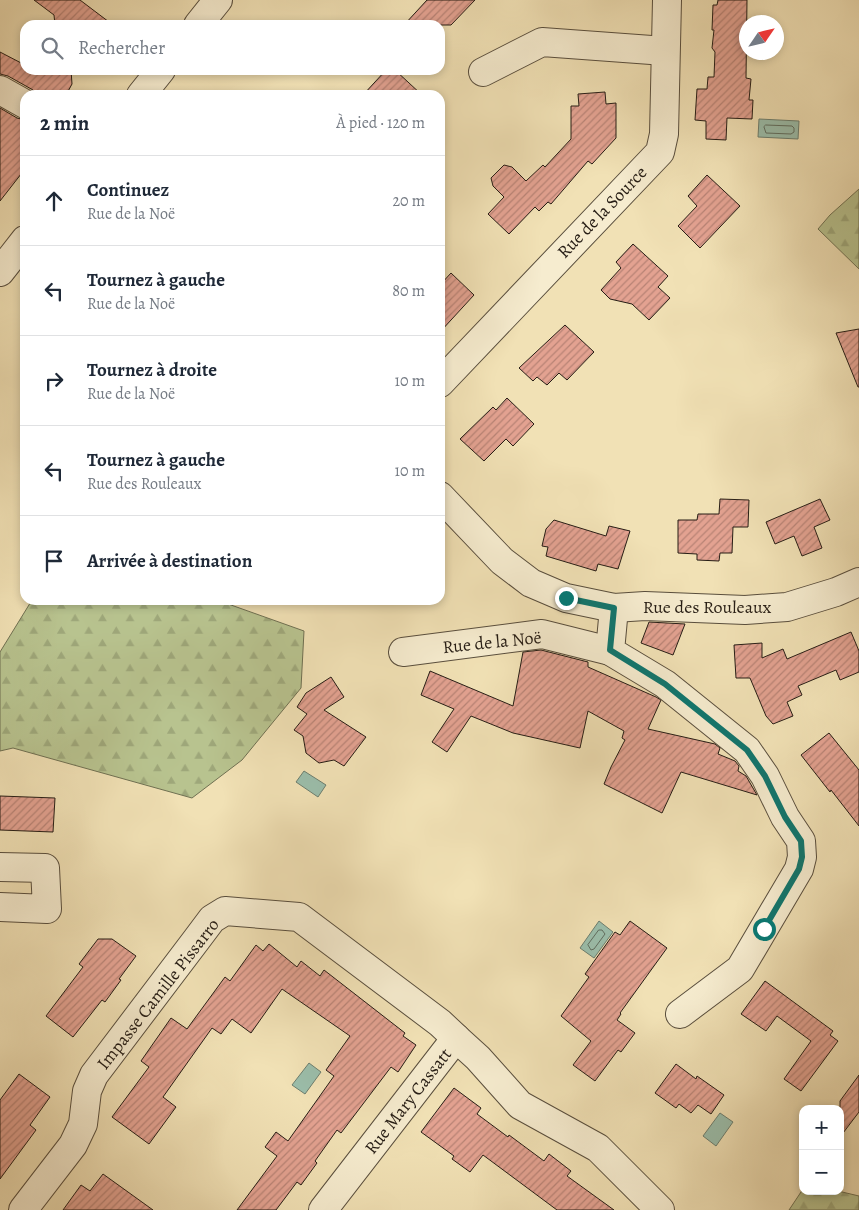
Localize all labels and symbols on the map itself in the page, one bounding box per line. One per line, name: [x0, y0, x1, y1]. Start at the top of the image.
north arrow: [739, 15, 784, 60]
street label: Rue de la Source: [552, 161, 652, 263]
route end: [555, 587, 578, 610]
street label: Rue des Rouleaux: [643, 595, 772, 619]
street label: Rue de la Noë: [441, 625, 543, 659]
street label: Impasse Camille Pissarro: [91, 913, 225, 1075]
route start: [753, 918, 776, 941]
street label: Rue Mary Cassatt: [359, 1043, 457, 1159]

